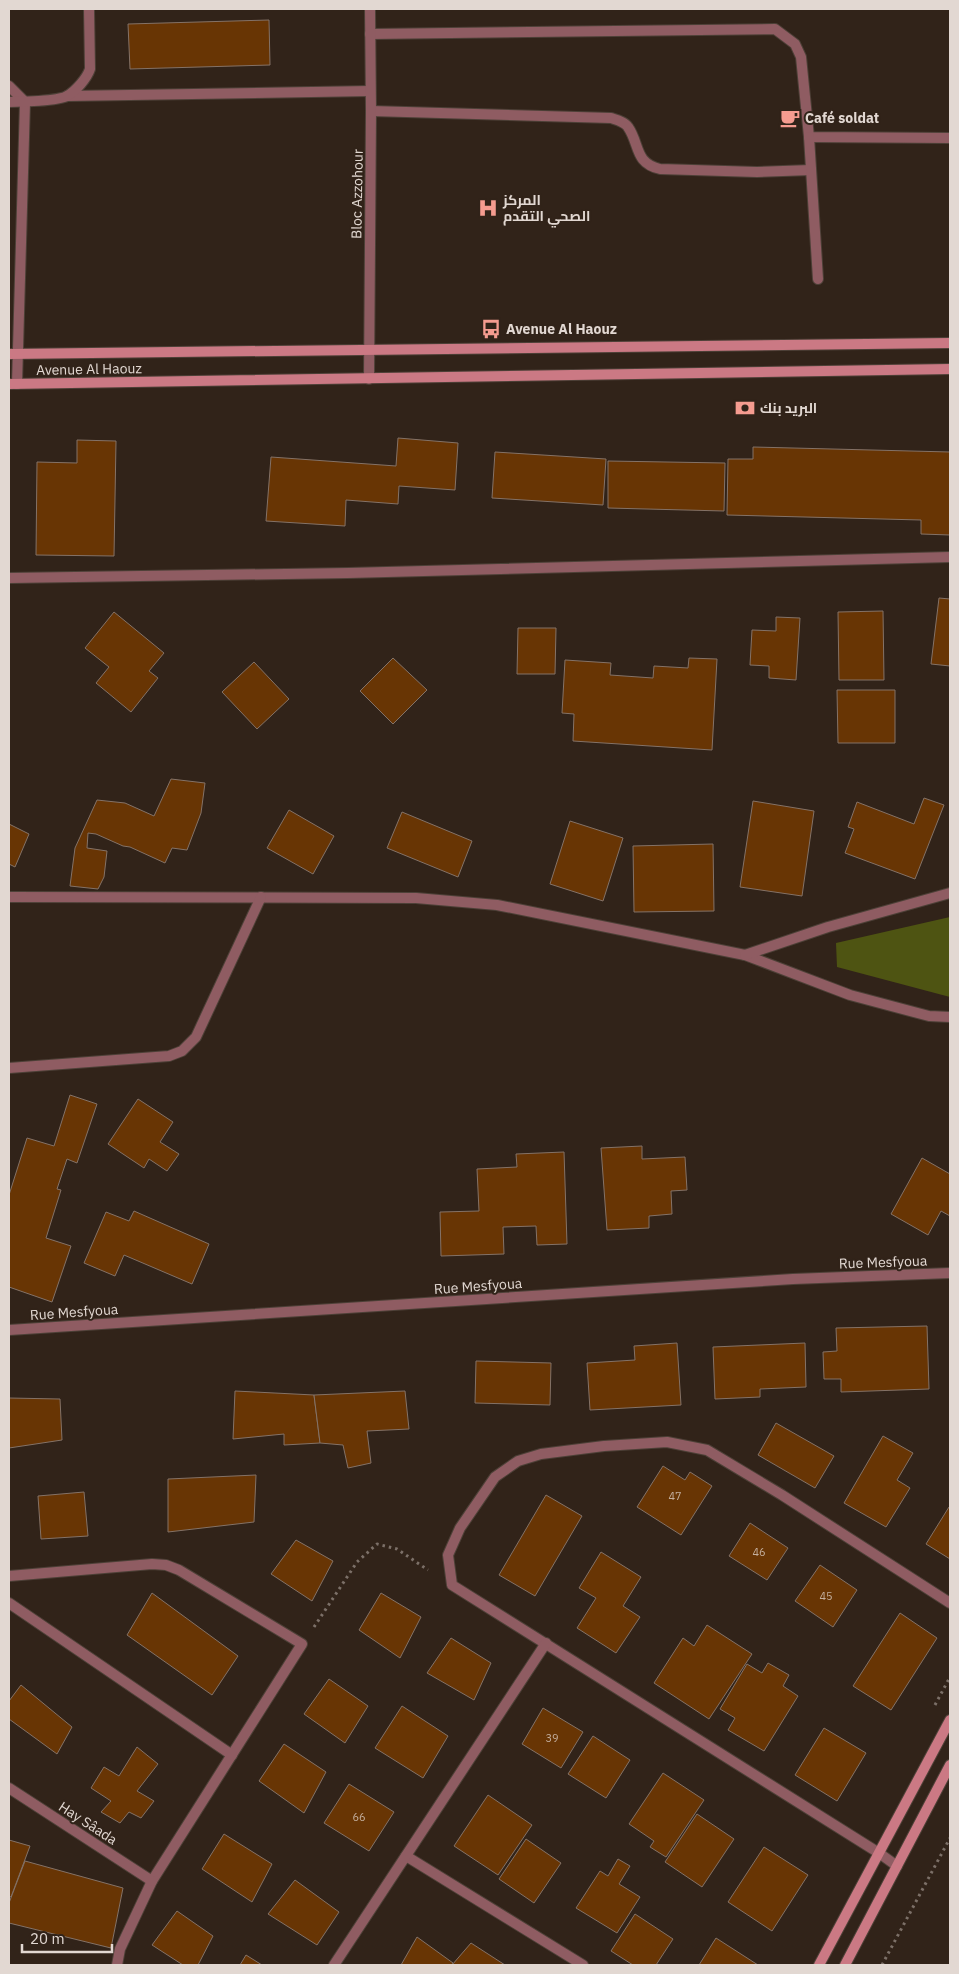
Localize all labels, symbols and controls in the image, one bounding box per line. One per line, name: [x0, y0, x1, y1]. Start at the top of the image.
cafe icon: Café soldat: [779, 107, 801, 129]
place label: Café soldat: [805, 109, 879, 127]
street label: Bloc Azzohour: [347, 149, 367, 239]
place label: المركز الصحي التقدم: [502, 191, 590, 228]
hospital icon: المركز الصحي التقدم: [477, 197, 499, 219]
bus stop icon: Avenue Al Haouz: [480, 318, 502, 340]
place label: Avenue Al Haouz: [506, 320, 617, 338]
street label: Avenue Al Haouz: [36, 359, 143, 379]
bank icon: البريد بنك: [734, 397, 756, 419]
place label: البريد بنك: [760, 399, 817, 417]
street label: Rue Mesfyoua: [838, 1251, 928, 1273]
street label: Rue Mesfyoua: [433, 1274, 523, 1298]
street label: Rue Mesfyoua: [29, 1300, 119, 1324]
house number: 47: [668, 1489, 682, 1503]
house number: 46: [752, 1545, 766, 1559]
house number: 45: [819, 1589, 833, 1603]
house number: 39: [545, 1731, 559, 1745]
street label: Hay Sâada: [55, 1797, 121, 1849]
house number: 66: [352, 1810, 366, 1824]
scale bar: [22, 1922, 112, 1954]
text: 20 m: [30, 1929, 65, 1948]

